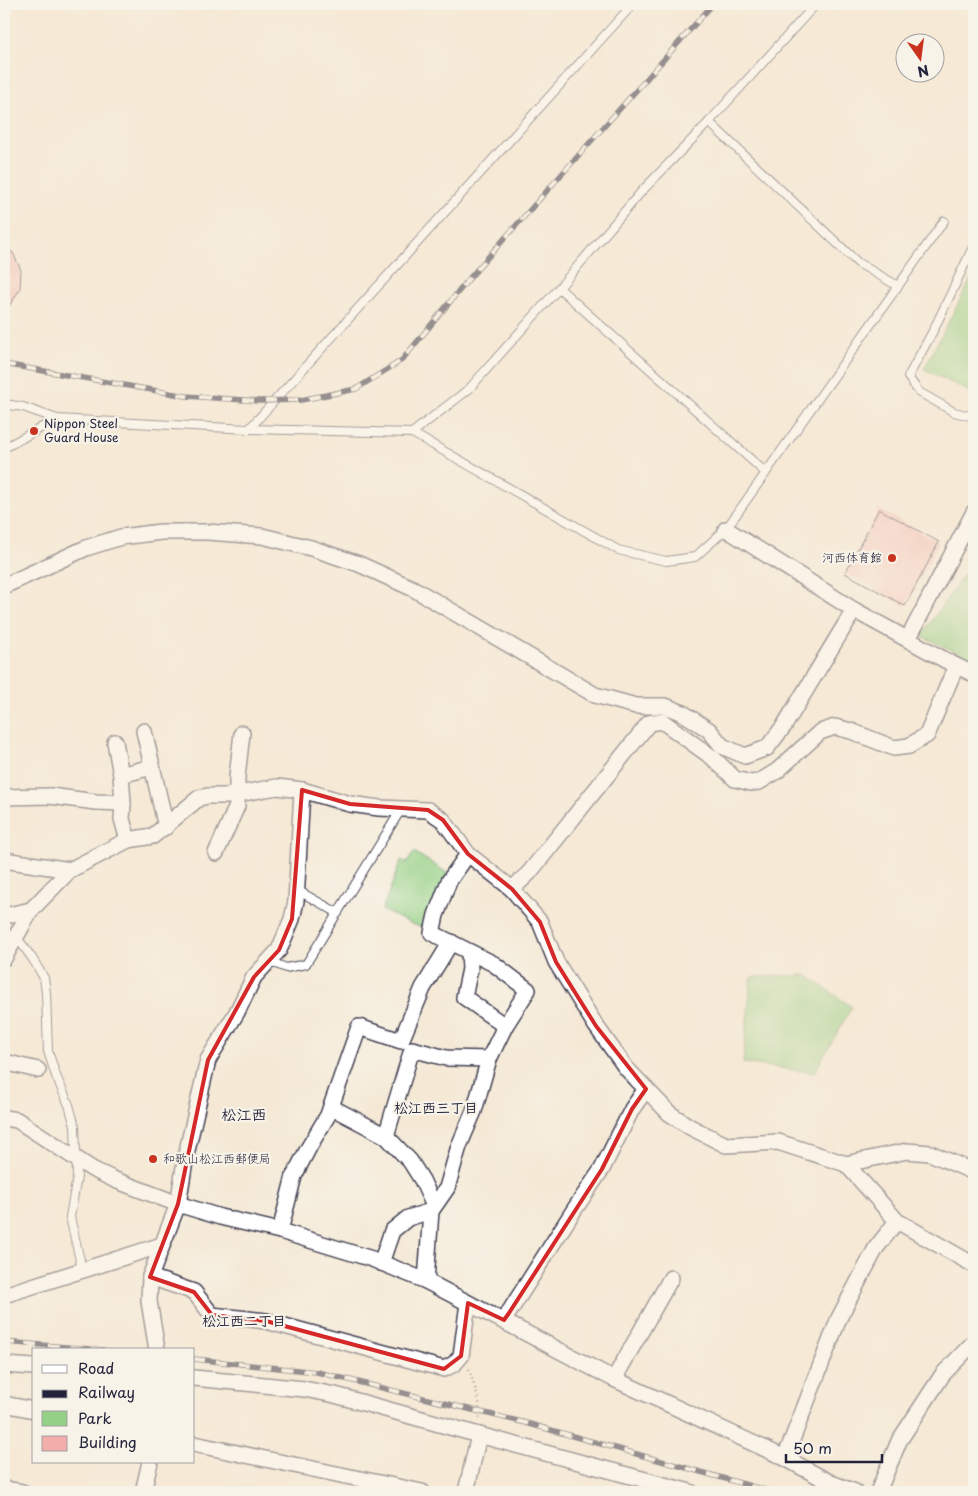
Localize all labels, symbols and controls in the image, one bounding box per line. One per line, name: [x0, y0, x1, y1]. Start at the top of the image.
north arrow: [896, 32, 946, 82]
text: N: [915, 60, 931, 83]
place label: Nippon Steel Guard House: [44, 414, 119, 446]
marker: Nippon Steel Guard House: [28, 425, 40, 437]
place label: 河西体育館: [822, 548, 882, 566]
marker: 河西体育館: [886, 552, 898, 564]
district label: 松江西三丁目: [394, 1097, 478, 1118]
district label: 松江西: [221, 1102, 267, 1125]
place label: 和歌山松江西郵便局: [163, 1149, 271, 1167]
marker: 和歌山松江西郵便局: [147, 1153, 159, 1165]
district label: 松江西二丁目: [202, 1310, 286, 1331]
legend: [32, 1348, 195, 1464]
text: Road: [78, 1356, 114, 1379]
text: Railway: [78, 1380, 135, 1403]
text: Park: [78, 1406, 112, 1429]
text: Building: [78, 1430, 137, 1453]
scale bar: [786, 1431, 882, 1463]
text: 50 m: [793, 1436, 832, 1459]

